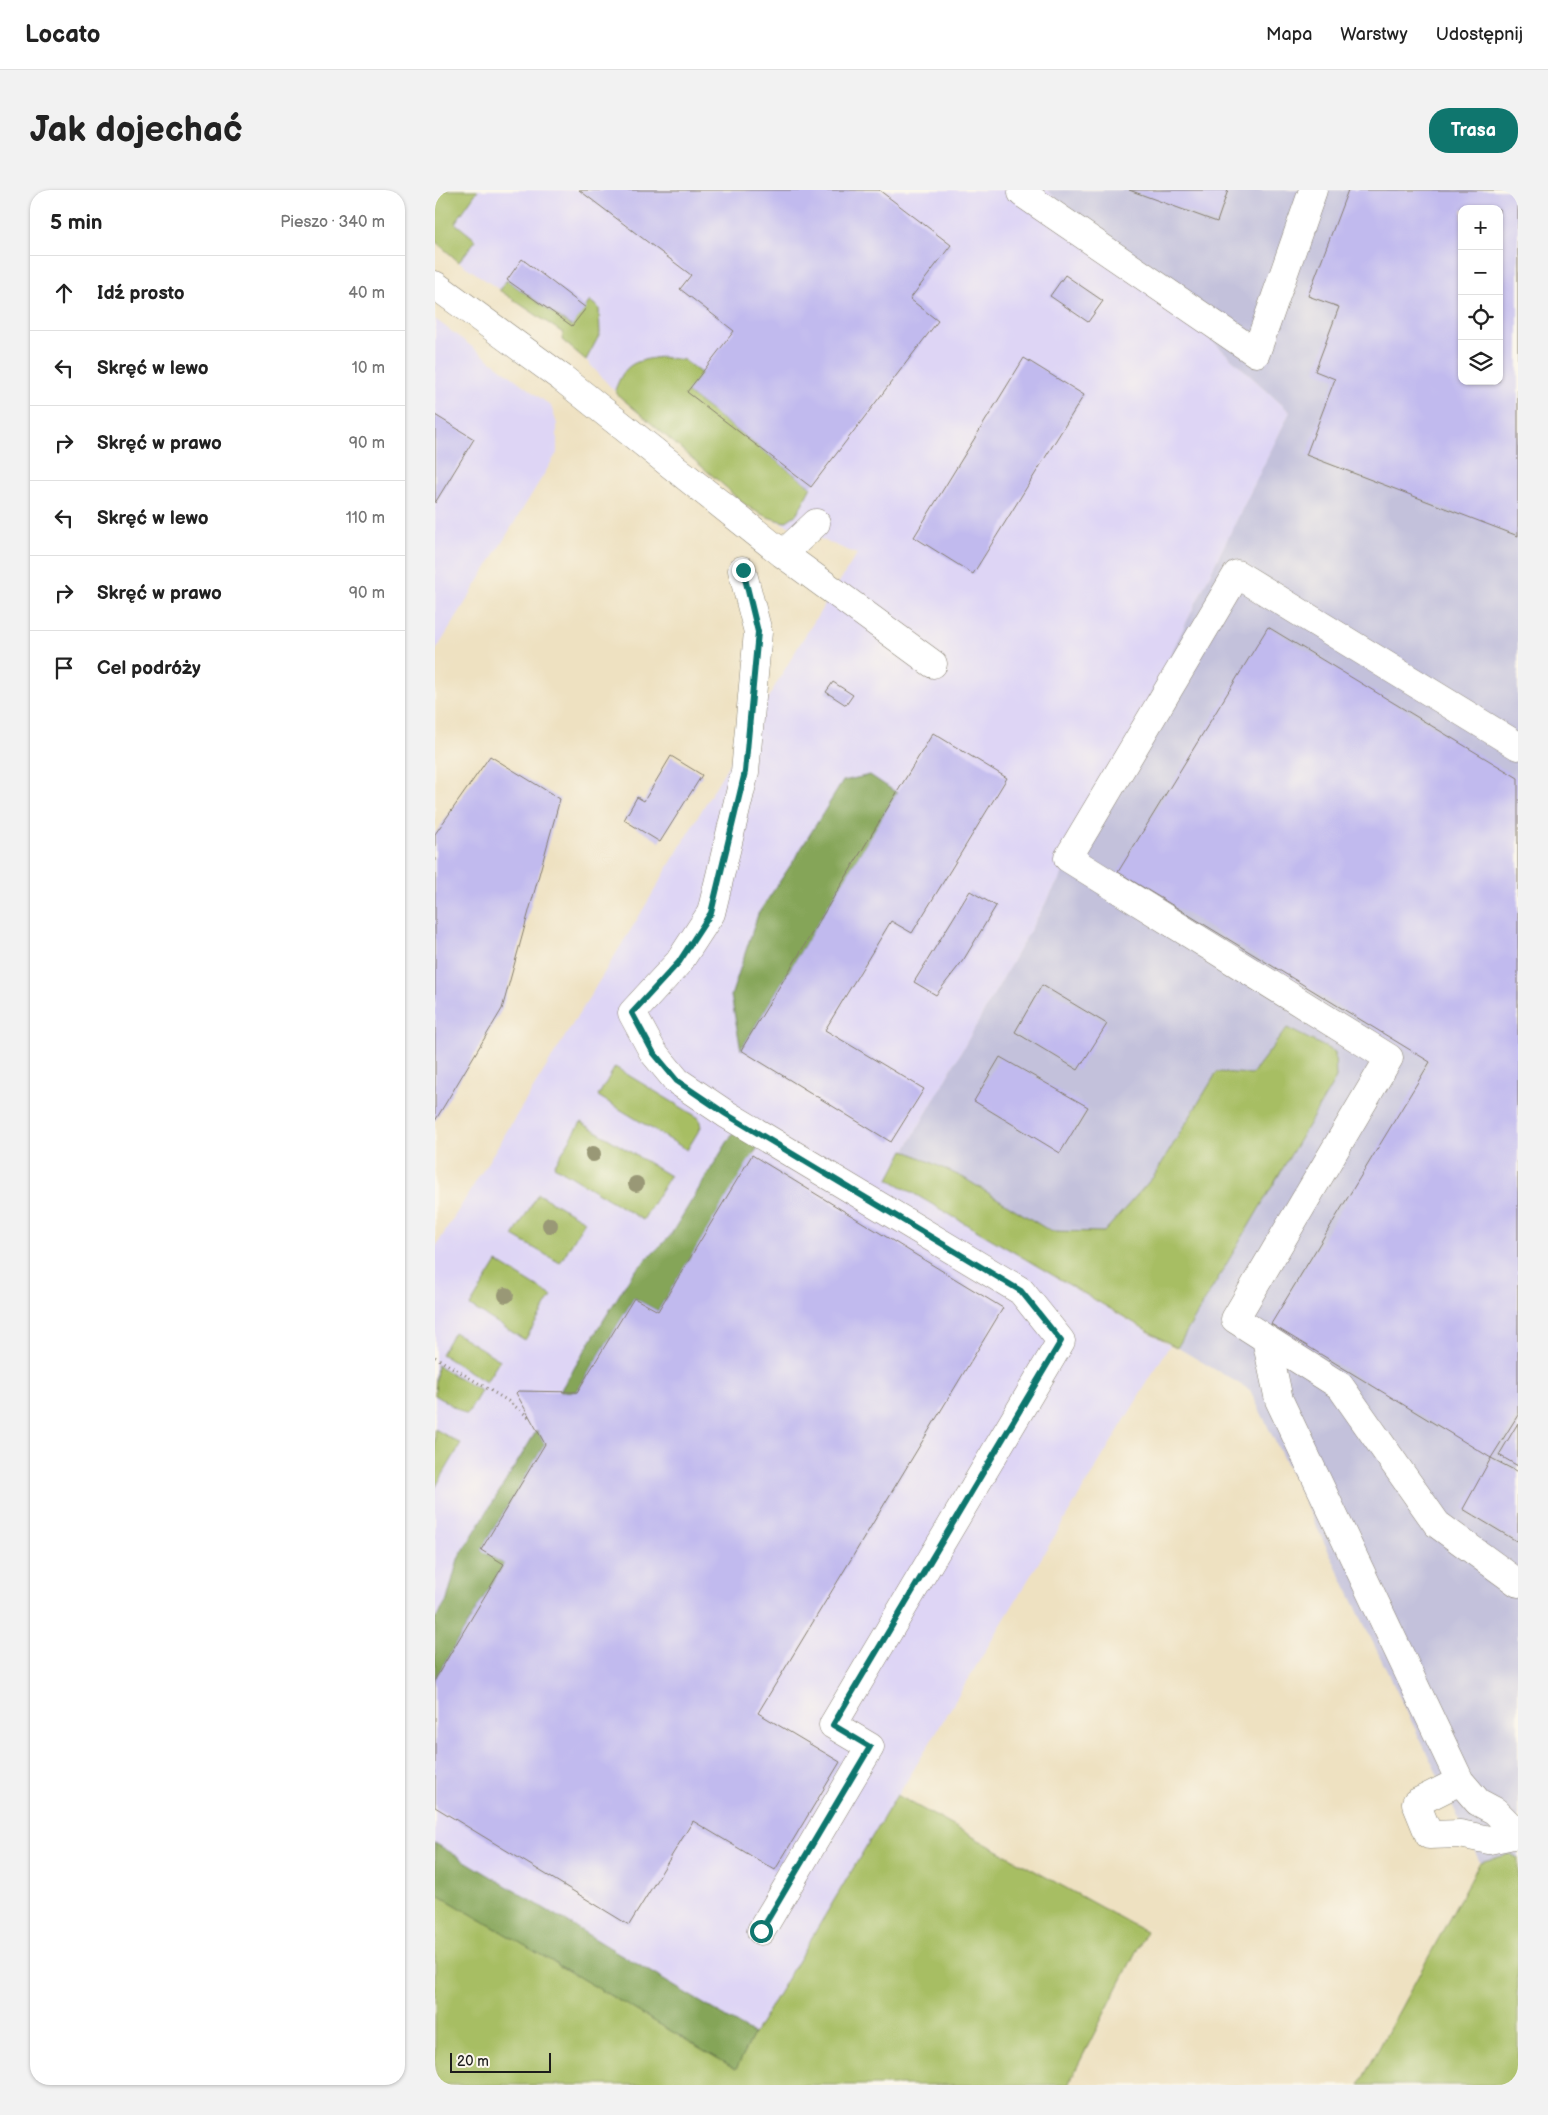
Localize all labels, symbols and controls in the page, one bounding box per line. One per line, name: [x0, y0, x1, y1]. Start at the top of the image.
text: Locato: [25, 20, 100, 49]
text: Mapa: [1266, 24, 1312, 45]
text: Warstwy: [1340, 24, 1408, 45]
text: Udostępnij: [1436, 24, 1523, 45]
button: Trasa: [1429, 108, 1518, 153]
text: Jak dojechać: [30, 109, 243, 152]
map controls: [1458, 205, 1503, 385]
button: +: [1458, 205, 1503, 250]
text: 5 min: [50, 210, 103, 235]
text: Pieszo · 340 m: [280, 213, 385, 232]
button: −: [1458, 250, 1503, 295]
icon: ahead: [50, 279, 78, 307]
text: Idź prosto: [97, 282, 185, 305]
text: 40 m: [348, 284, 385, 303]
button: locate: [1458, 295, 1503, 340]
button: layers: [1458, 340, 1503, 385]
icon: left: [50, 354, 78, 382]
text: Skręć w lewo: [97, 357, 209, 380]
text: 10 m: [352, 359, 385, 378]
icon: right: [50, 429, 78, 457]
text: Skręć w prawo: [97, 432, 222, 455]
text: 90 m: [349, 434, 385, 453]
icon: left: [50, 504, 78, 532]
text: Skręć w lewo: [97, 507, 209, 530]
text: 110 m: [346, 509, 385, 528]
route end: [732, 559, 755, 582]
icon: right: [50, 579, 78, 607]
text: Skręć w prawo: [97, 582, 222, 605]
text: 90 m: [349, 584, 385, 603]
icon: arrive: [50, 654, 78, 682]
text: Cel podróży: [97, 657, 201, 680]
route start: [750, 1920, 773, 1943]
scale bar: [450, 2050, 551, 2073]
text: 20 m: [457, 2053, 489, 2070]

